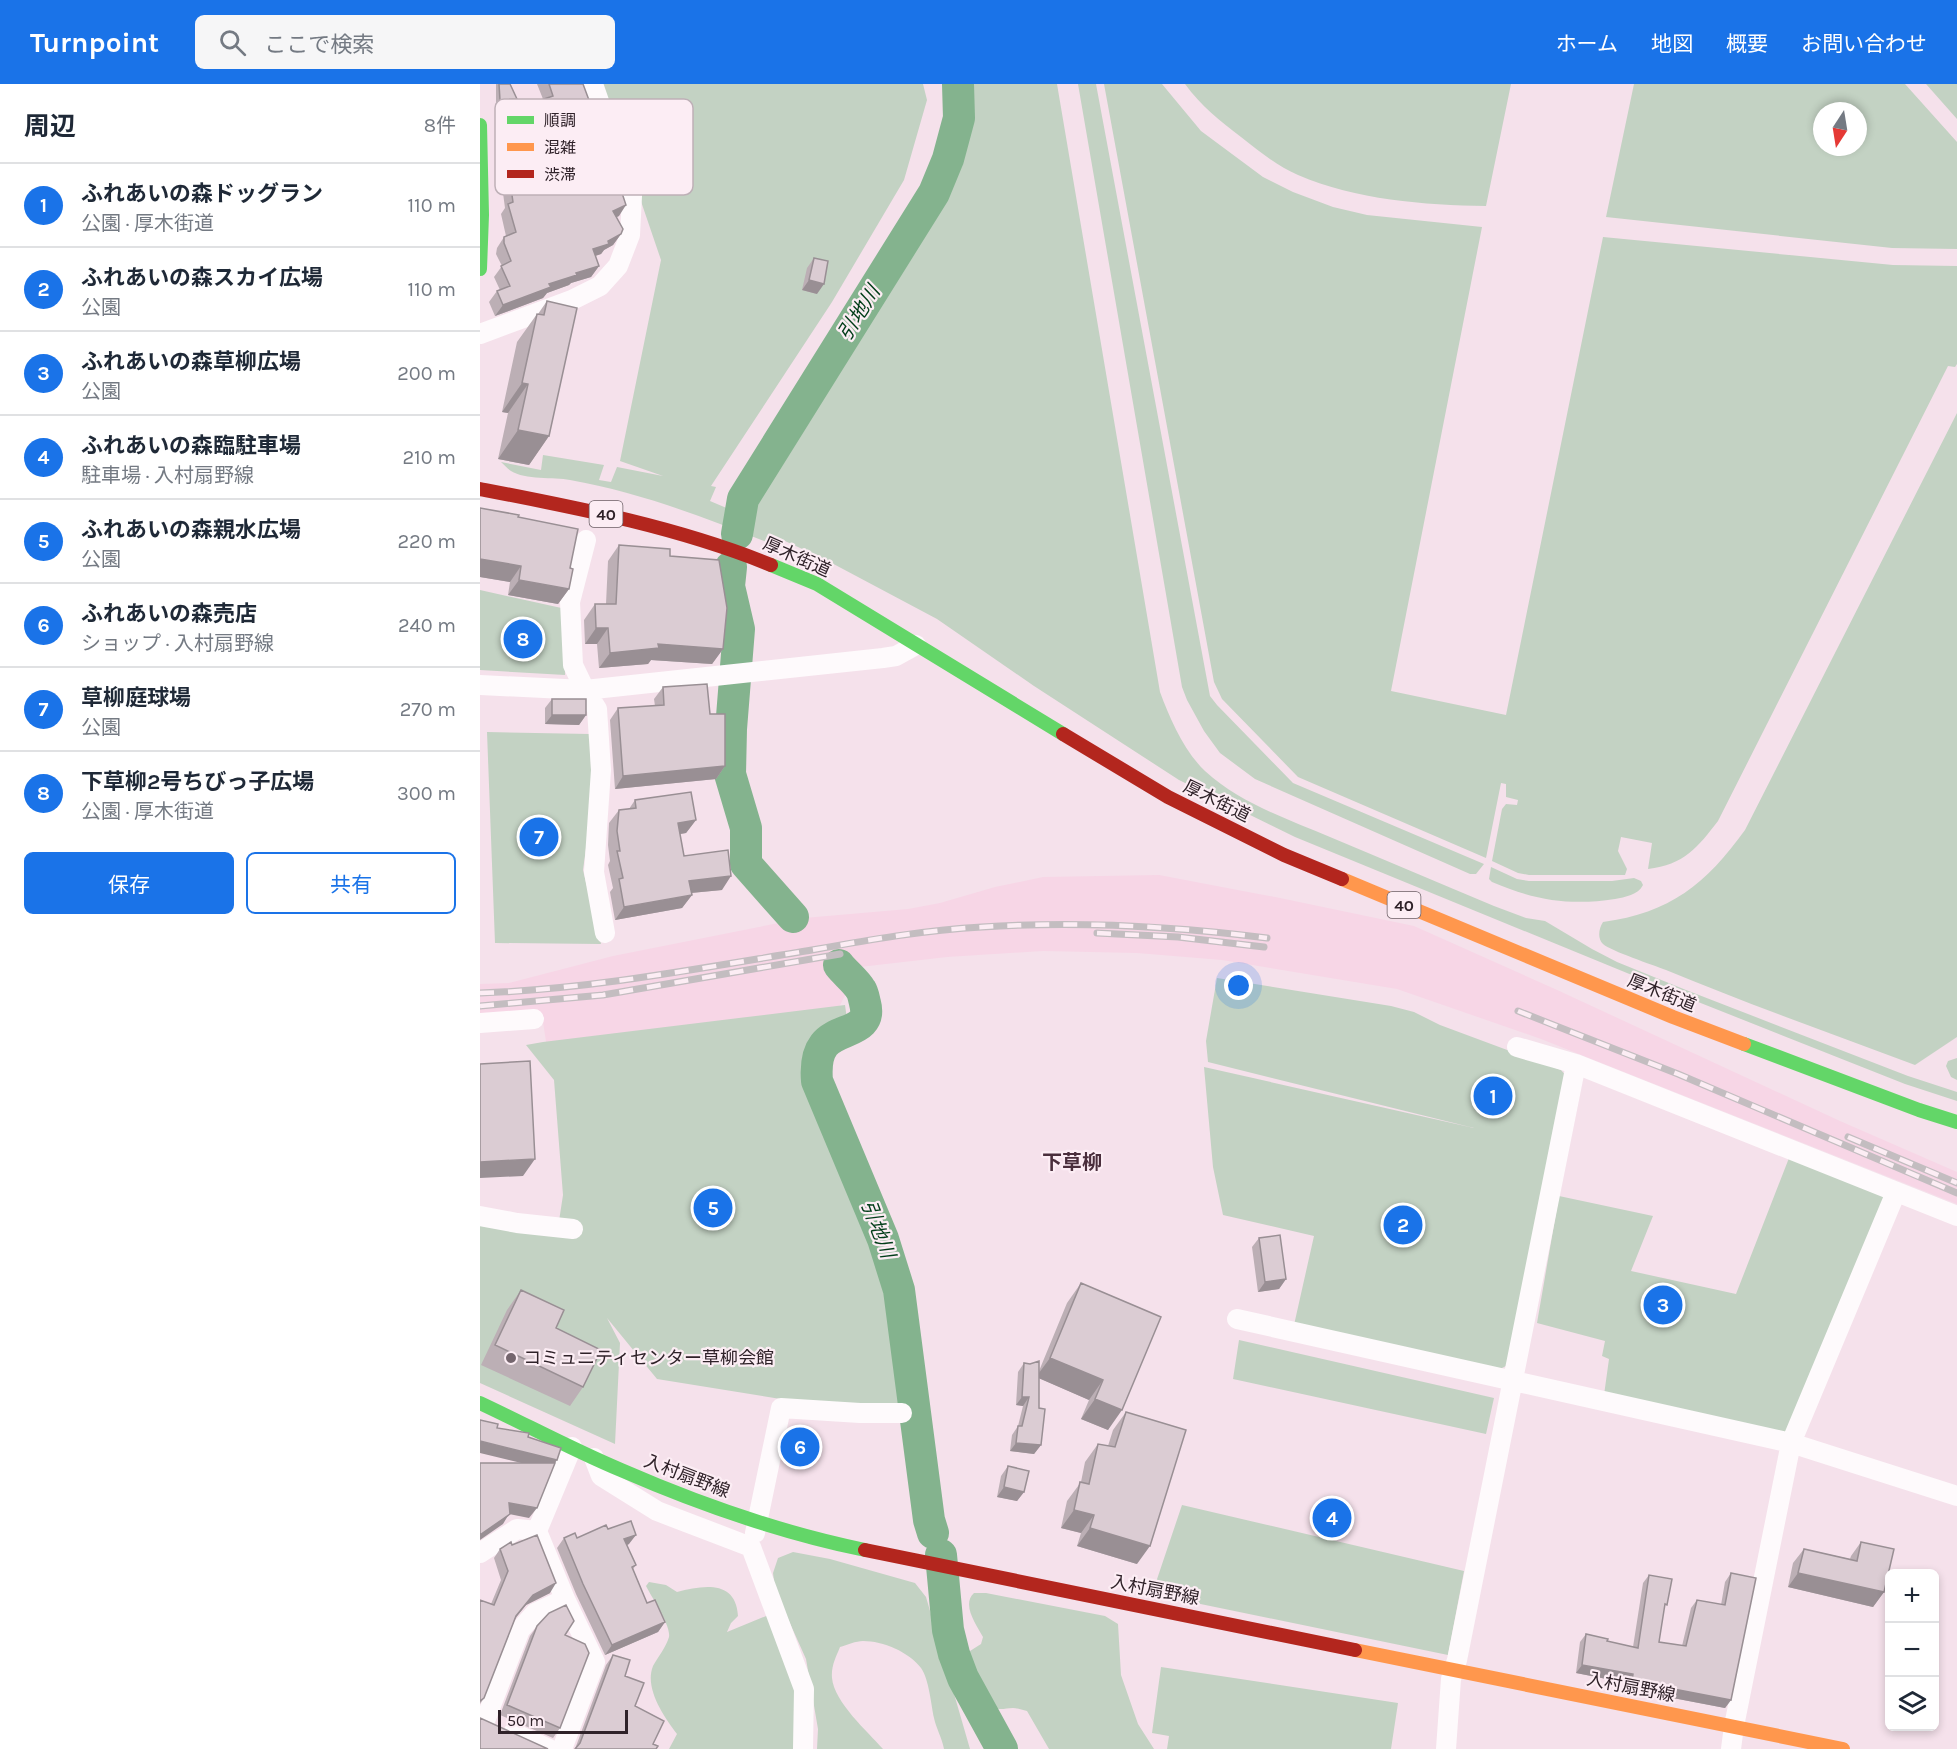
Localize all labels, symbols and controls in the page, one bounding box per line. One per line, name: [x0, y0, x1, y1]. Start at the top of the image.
search box: [195, 15, 615, 69]
text: Turnpoint: [30, 26, 159, 59]
icon: search: [216, 26, 249, 59]
text: ここで検索: [264, 32, 374, 58]
text: ホーム: [1556, 32, 1618, 56]
text: 地図: [1651, 32, 1693, 56]
text: 概要: [1726, 32, 1768, 56]
text: お問い合わせ: [1801, 32, 1927, 56]
legend: [495, 99, 693, 195]
north arrow: [1813, 102, 1867, 156]
text: 周辺: [24, 111, 76, 142]
text: 順調: [544, 111, 576, 130]
text: 8件: [424, 114, 456, 137]
text: 混雑: [544, 138, 576, 157]
text: 渋滞: [544, 165, 576, 184]
text: ふれあいの森ドッグラン: [81, 181, 323, 207]
text: 1: [40, 194, 47, 217]
text: 110 m: [407, 194, 456, 217]
text: 公園 · 厚木街道: [81, 212, 214, 235]
text: ふれあいの森スカイ広場: [81, 265, 323, 291]
text: 2: [37, 278, 50, 301]
text: 110 m: [407, 278, 456, 301]
water label: 引地川: [833, 280, 886, 345]
text: 公園: [81, 296, 121, 319]
text: ふれあいの森草柳広場: [81, 349, 301, 375]
text: 3: [37, 362, 50, 385]
text: 200 m: [397, 362, 456, 385]
text: 公園: [81, 380, 121, 403]
text: ふれあいの森臨駐車場: [81, 433, 301, 459]
text: 4: [38, 446, 49, 469]
text: 210 m: [402, 446, 456, 469]
text: 駐車場 · 入村扇野線: [81, 464, 254, 487]
road number: 40: [590, 501, 622, 527]
text: ふれあいの森親水広場: [81, 517, 301, 543]
text: 5: [38, 530, 49, 553]
text: 220 m: [397, 530, 456, 553]
street label: 厚木街道: [760, 532, 834, 582]
text: 公園: [81, 548, 121, 571]
text: ふれあいの森売店: [81, 601, 257, 627]
text: 6: [37, 614, 50, 637]
text: 240 m: [398, 614, 456, 637]
pin: 8: [504, 616, 543, 662]
text: ショップ · 入村扇野線: [81, 632, 274, 655]
text: 草柳庭球場: [81, 685, 191, 711]
text: 7: [39, 698, 48, 721]
text: 270 m: [400, 698, 456, 721]
text: 公園: [81, 716, 121, 739]
text: 下草柳2号ちびっ子広場: [81, 769, 314, 795]
street label: 厚木街道: [1180, 775, 1254, 827]
text: 8: [37, 782, 50, 805]
text: 300 m: [397, 782, 456, 805]
text: 公園 · 厚木街道: [81, 800, 214, 823]
pin: 7: [520, 814, 558, 860]
button: 保存: [24, 852, 234, 914]
button: 共有: [246, 852, 456, 914]
road number: 40: [1388, 892, 1420, 918]
street label: 厚木街道: [1625, 969, 1699, 1017]
your location: [1224, 971, 1253, 1000]
pin: 1: [1474, 1074, 1512, 1118]
district label: 下草柳: [1042, 1151, 1102, 1174]
pin: 5: [694, 1186, 732, 1230]
water label: 引地川: [857, 1197, 900, 1263]
pin: 2: [1384, 1202, 1422, 1248]
pin: 3: [1644, 1282, 1682, 1328]
place label: コミュニティセンター草柳会館: [523, 1347, 774, 1369]
marker: コミュニティセンター草柳会館: [504, 1351, 518, 1365]
pin: 6: [780, 1424, 820, 1470]
street label: 入村扇野線: [641, 1450, 733, 1502]
pin: 4: [1312, 1496, 1352, 1540]
map controls: [1885, 1569, 1939, 1731]
button: +: [1885, 1569, 1939, 1623]
street label: 入村扇野線: [1109, 1571, 1201, 1609]
button: −: [1885, 1623, 1939, 1677]
street label: 入村扇野線: [1585, 1668, 1677, 1706]
button: layers: [1885, 1677, 1939, 1731]
scale bar: [498, 1707, 628, 1734]
text: 50 m: [507, 1711, 544, 1730]

